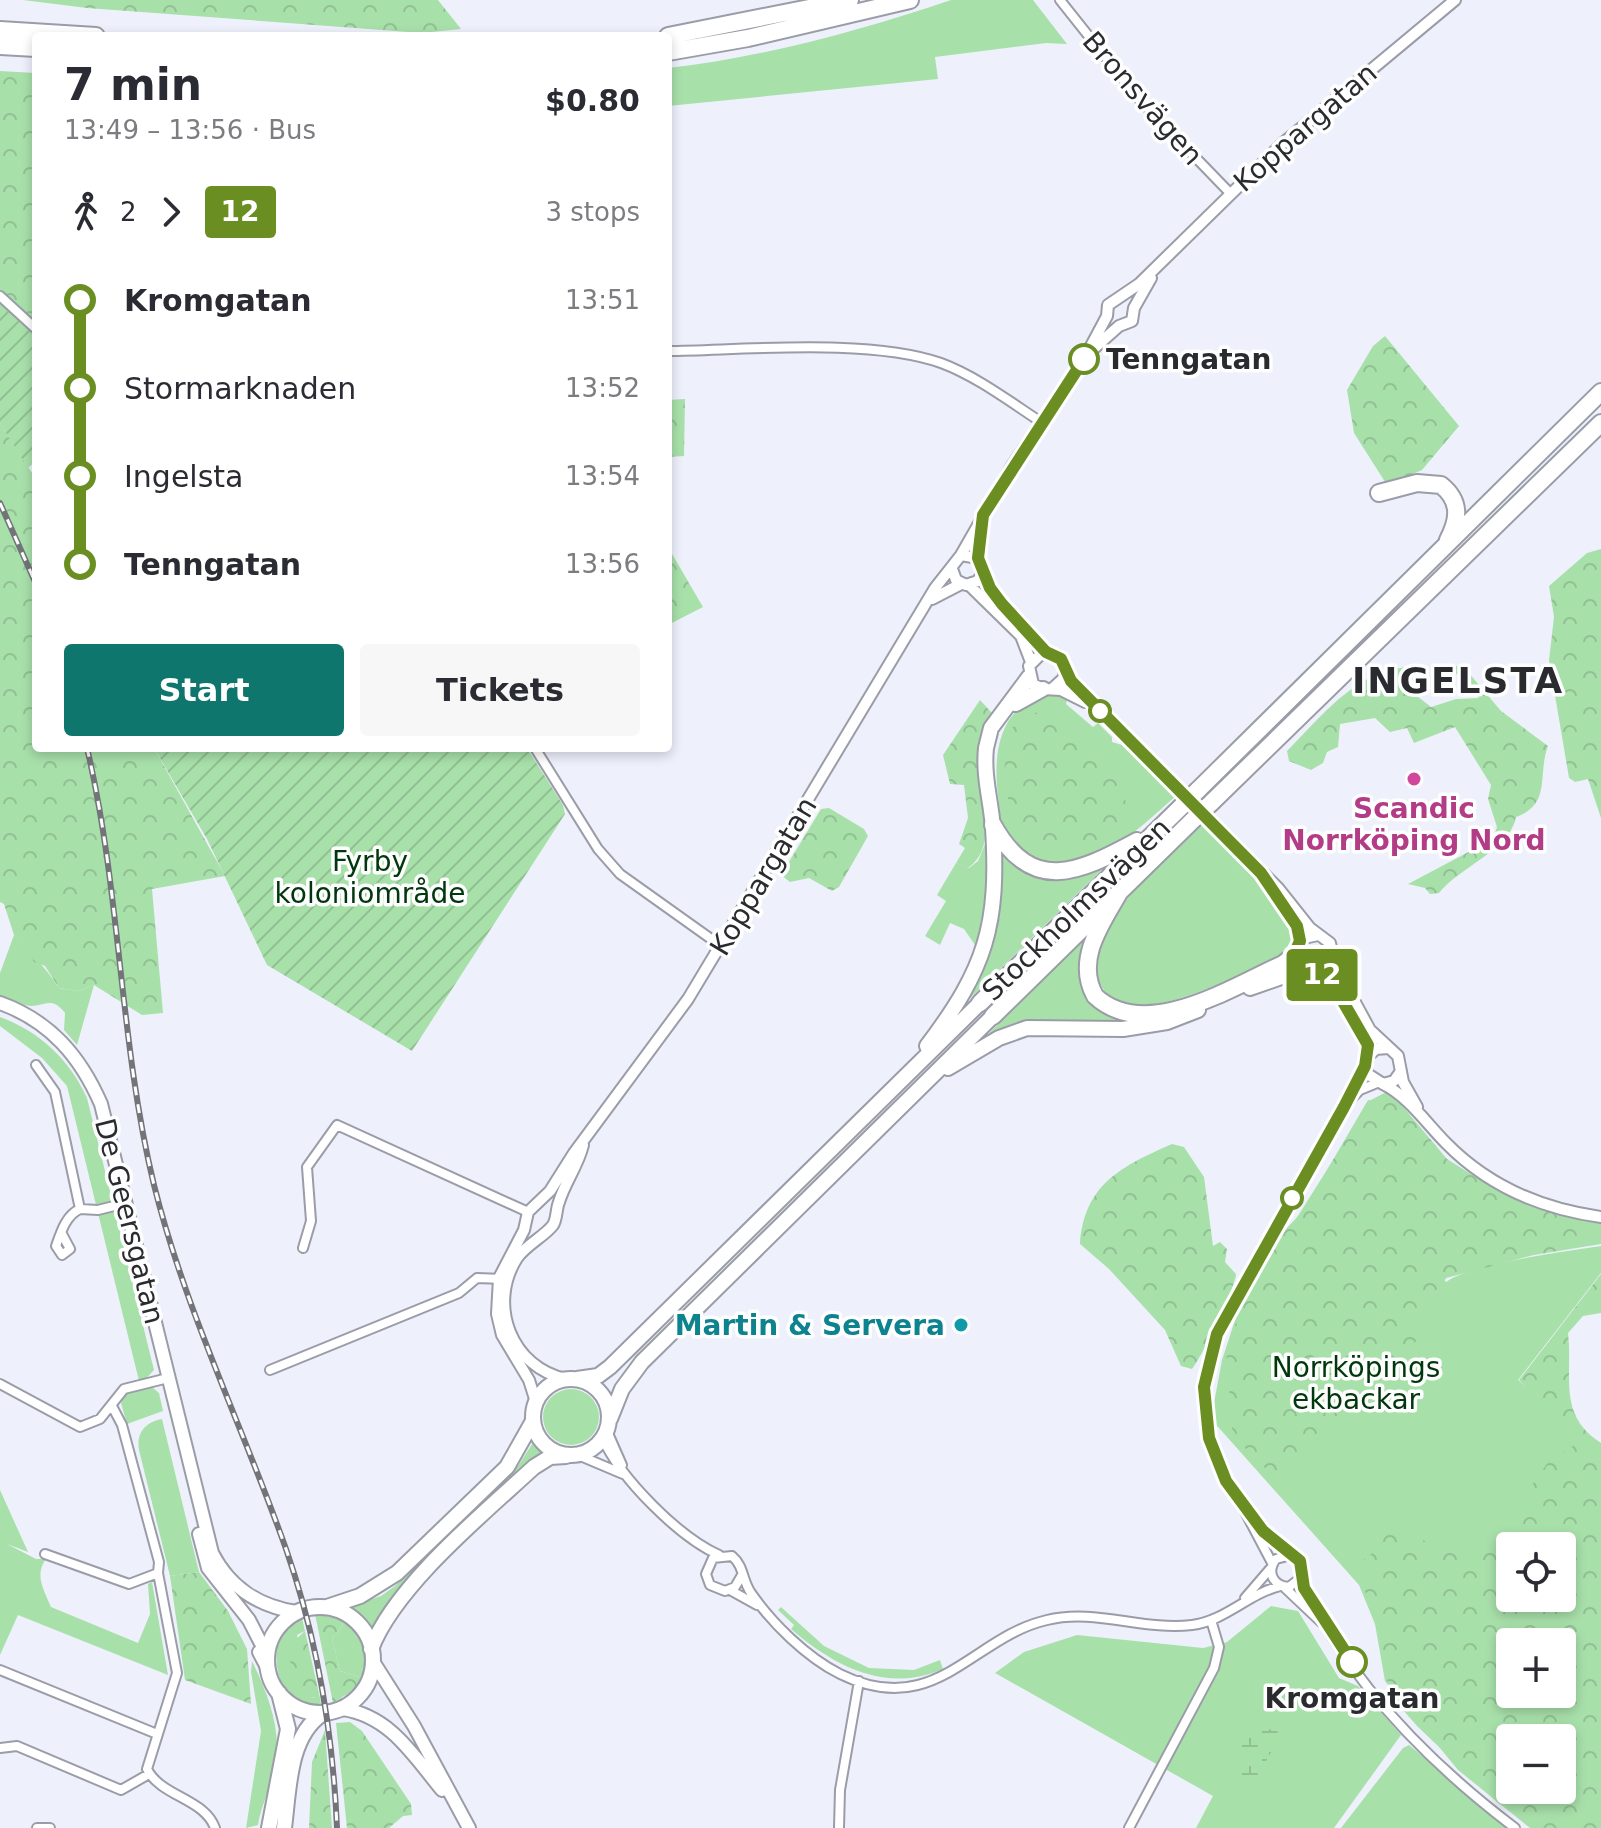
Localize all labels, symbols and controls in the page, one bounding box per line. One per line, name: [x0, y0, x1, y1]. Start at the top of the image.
street label: Bronsvägen: [1076, 25, 1210, 172]
street label: Koppargatan: [1227, 56, 1384, 198]
text: 7 min: [64, 59, 202, 110]
text: $0.80: [545, 83, 640, 118]
text: 13:49 – 13:56 · Bus: [64, 115, 316, 145]
icon: walk: [64, 190, 108, 234]
icon: forward: [149, 190, 193, 234]
text: 12: [221, 195, 260, 228]
text: 2: [120, 197, 137, 227]
text: 3 stops: [545, 197, 640, 227]
text: Kromgatan: [124, 283, 312, 318]
text: 13:51: [565, 285, 640, 315]
place label: Tenngatan: [1106, 343, 1271, 376]
marker: Tenngatan: [1069, 344, 1099, 374]
text: Stormarknaden: [124, 371, 356, 406]
text: 13:52: [565, 373, 640, 403]
text: Ingelsta: [124, 459, 243, 494]
text: 13:54: [565, 461, 640, 491]
text: Tenngatan: [124, 547, 301, 582]
text: 13:56: [565, 549, 640, 579]
button: Start: [64, 644, 344, 736]
button: Tickets: [360, 644, 640, 736]
district label: INGELSTA: [1352, 660, 1564, 701]
unlabelled marker: [1089, 700, 1111, 722]
marker: Scandic Norrköping Nord: [1405, 770, 1423, 788]
street label: Koppargatan: [703, 791, 824, 961]
place label: Scandic Norrköping Nord: [1282, 792, 1546, 857]
street label: Stockholmsvägen: [976, 811, 1177, 1008]
park label: Fyrby koloniområde: [275, 845, 465, 910]
line badge: 12: [1286, 949, 1358, 1001]
text: 12: [1303, 958, 1341, 991]
street label: De Geersgatan: [88, 1115, 171, 1327]
unlabelled marker: [1281, 1187, 1303, 1209]
place label: Martin & Servera: [675, 1309, 945, 1342]
marker: Martin & Servera: [952, 1316, 970, 1334]
park label: Norrköpings ekbackar: [1272, 1351, 1440, 1416]
map controls: [1496, 1532, 1576, 1804]
button: locate: [1496, 1532, 1576, 1612]
button: +: [1496, 1628, 1576, 1708]
marker: Kromgatan: [1337, 1647, 1367, 1677]
place label: Kromgatan: [1264, 1682, 1440, 1715]
button: −: [1496, 1724, 1576, 1804]

